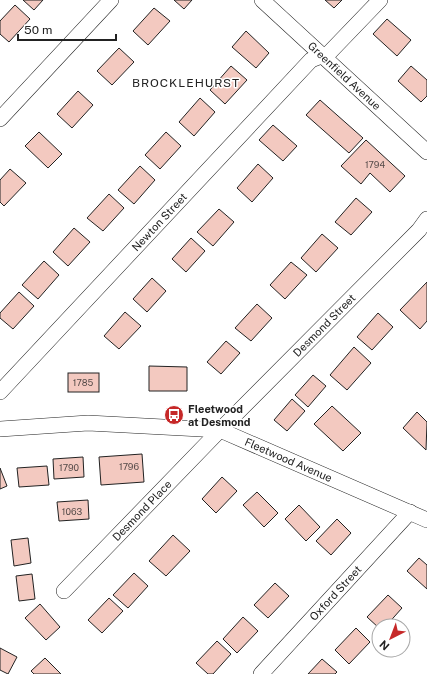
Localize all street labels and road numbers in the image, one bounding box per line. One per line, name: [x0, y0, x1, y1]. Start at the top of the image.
street label: Greenfield Avenue: [306, 40, 383, 112]
street label: Newton Street: [129, 191, 189, 253]
street label: Desmond Street: [291, 292, 358, 359]
street label: Fleetwood Avenue: [243, 435, 334, 484]
street label: Desmond Place: [110, 478, 174, 543]
street label: Oxford Street: [307, 563, 364, 623]

